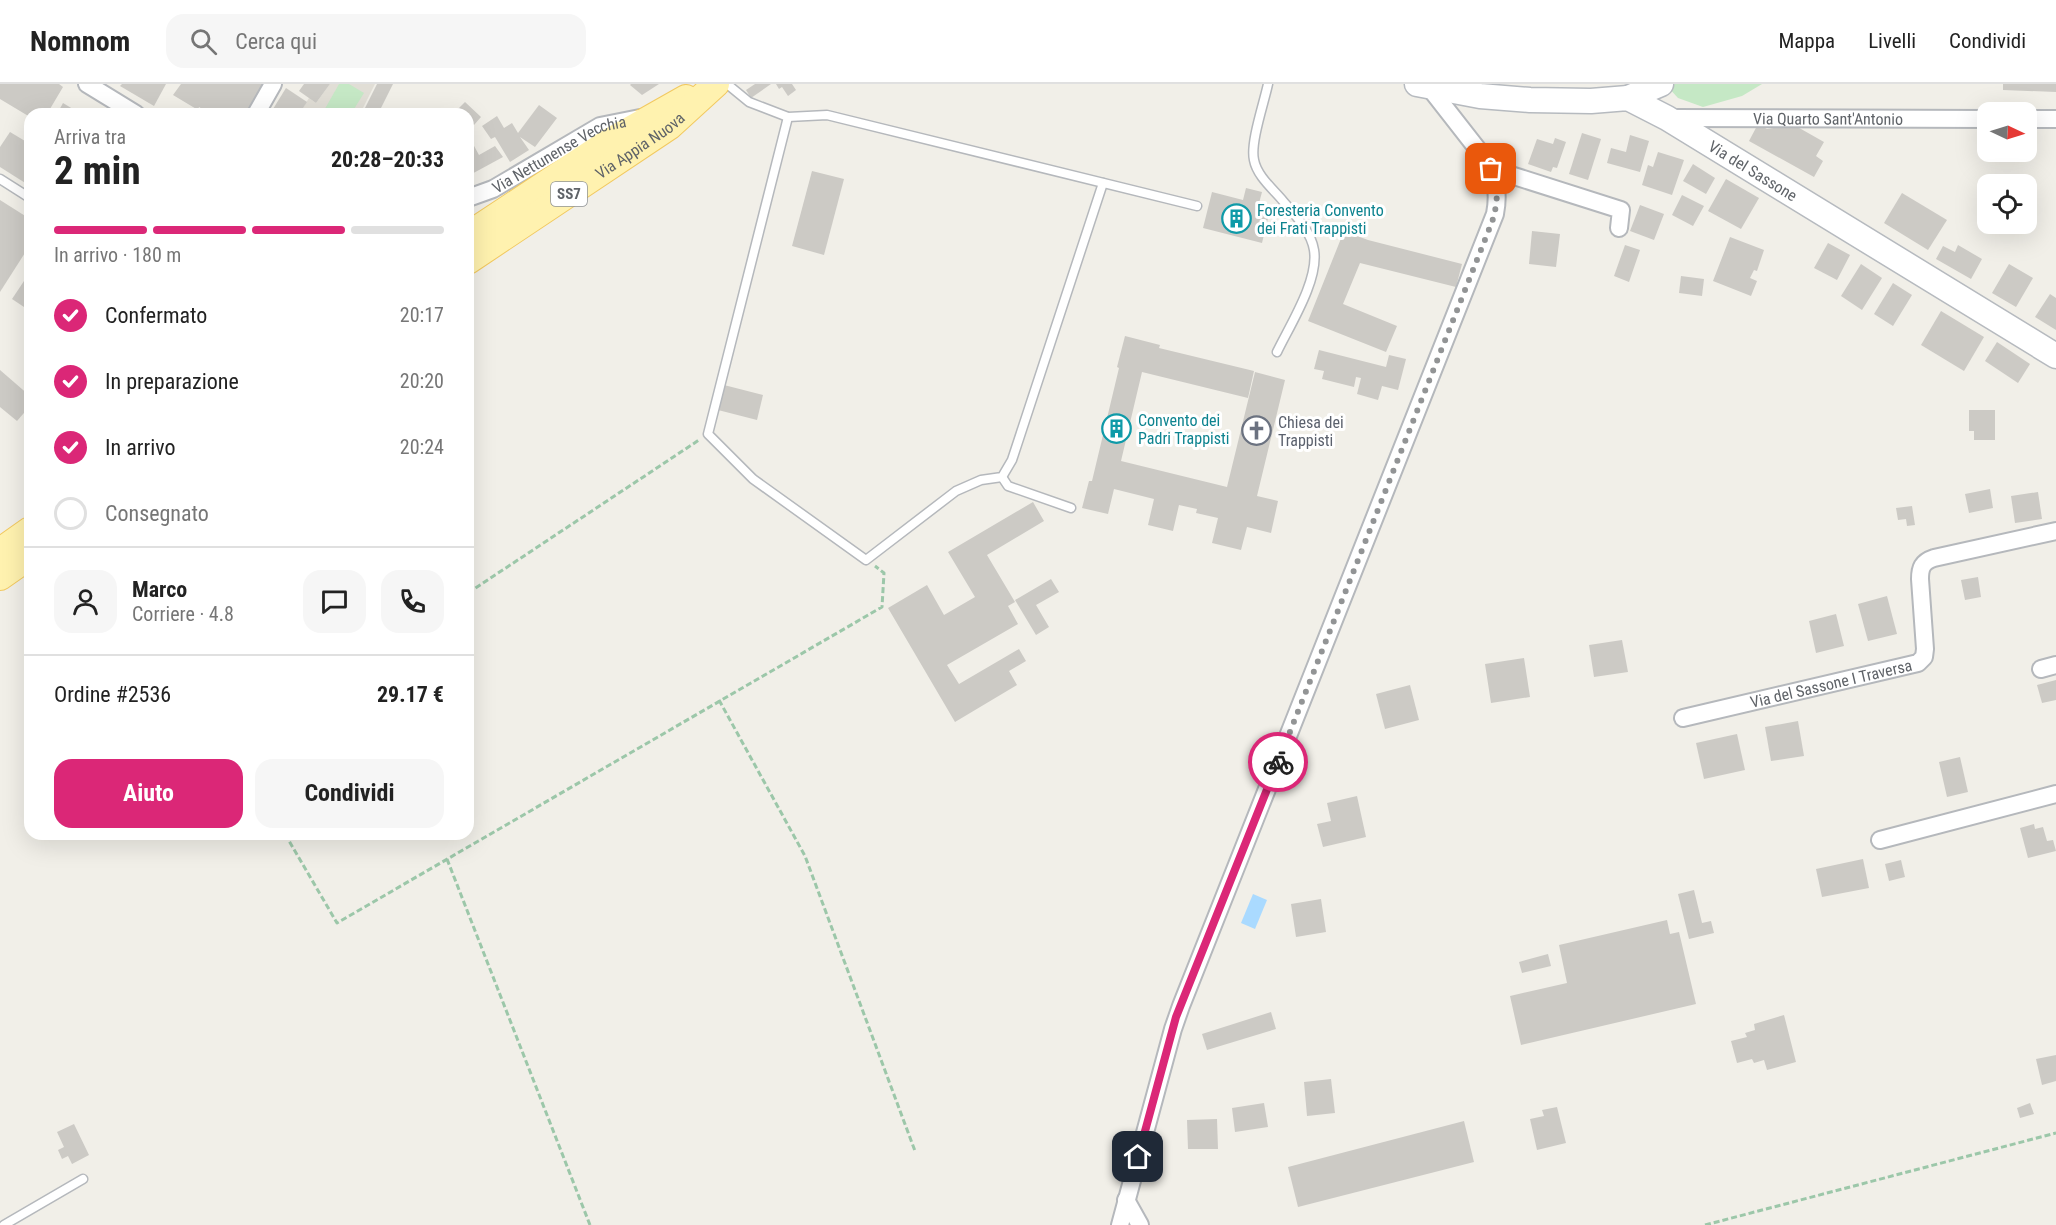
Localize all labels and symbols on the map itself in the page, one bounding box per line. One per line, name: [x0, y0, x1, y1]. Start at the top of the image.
north arrow: [1977, 102, 2037, 162]
street label: Via Appia Nuova: [592, 109, 689, 183]
street label: Via Quarto Sant'Antonio: [1753, 109, 1903, 129]
street label: Via Nettunense Vecchia: [489, 112, 628, 197]
street label: Via del Sassone: [1705, 137, 1801, 205]
pin: [1465, 143, 1516, 194]
road number: SS7: [551, 182, 587, 206]
place label: Foresteria Convento dei Frati Trappisti: [1257, 201, 1384, 238]
building icon: Foresteria Convento dei Frati Trappisti: [1220, 203, 1252, 235]
place label: Convento dei Padri Trappisti: [1138, 411, 1229, 448]
building icon: Convento dei Padri Trappisti: [1101, 413, 1133, 445]
place label: Chiesa dei Trappisti: [1278, 413, 1344, 450]
church icon: Chiesa dei Trappisti: [1241, 415, 1273, 447]
street label: Via del Sassone I Traversa: [1748, 656, 1914, 712]
courier: [1248, 732, 1308, 792]
pin: [1112, 1131, 1163, 1182]

